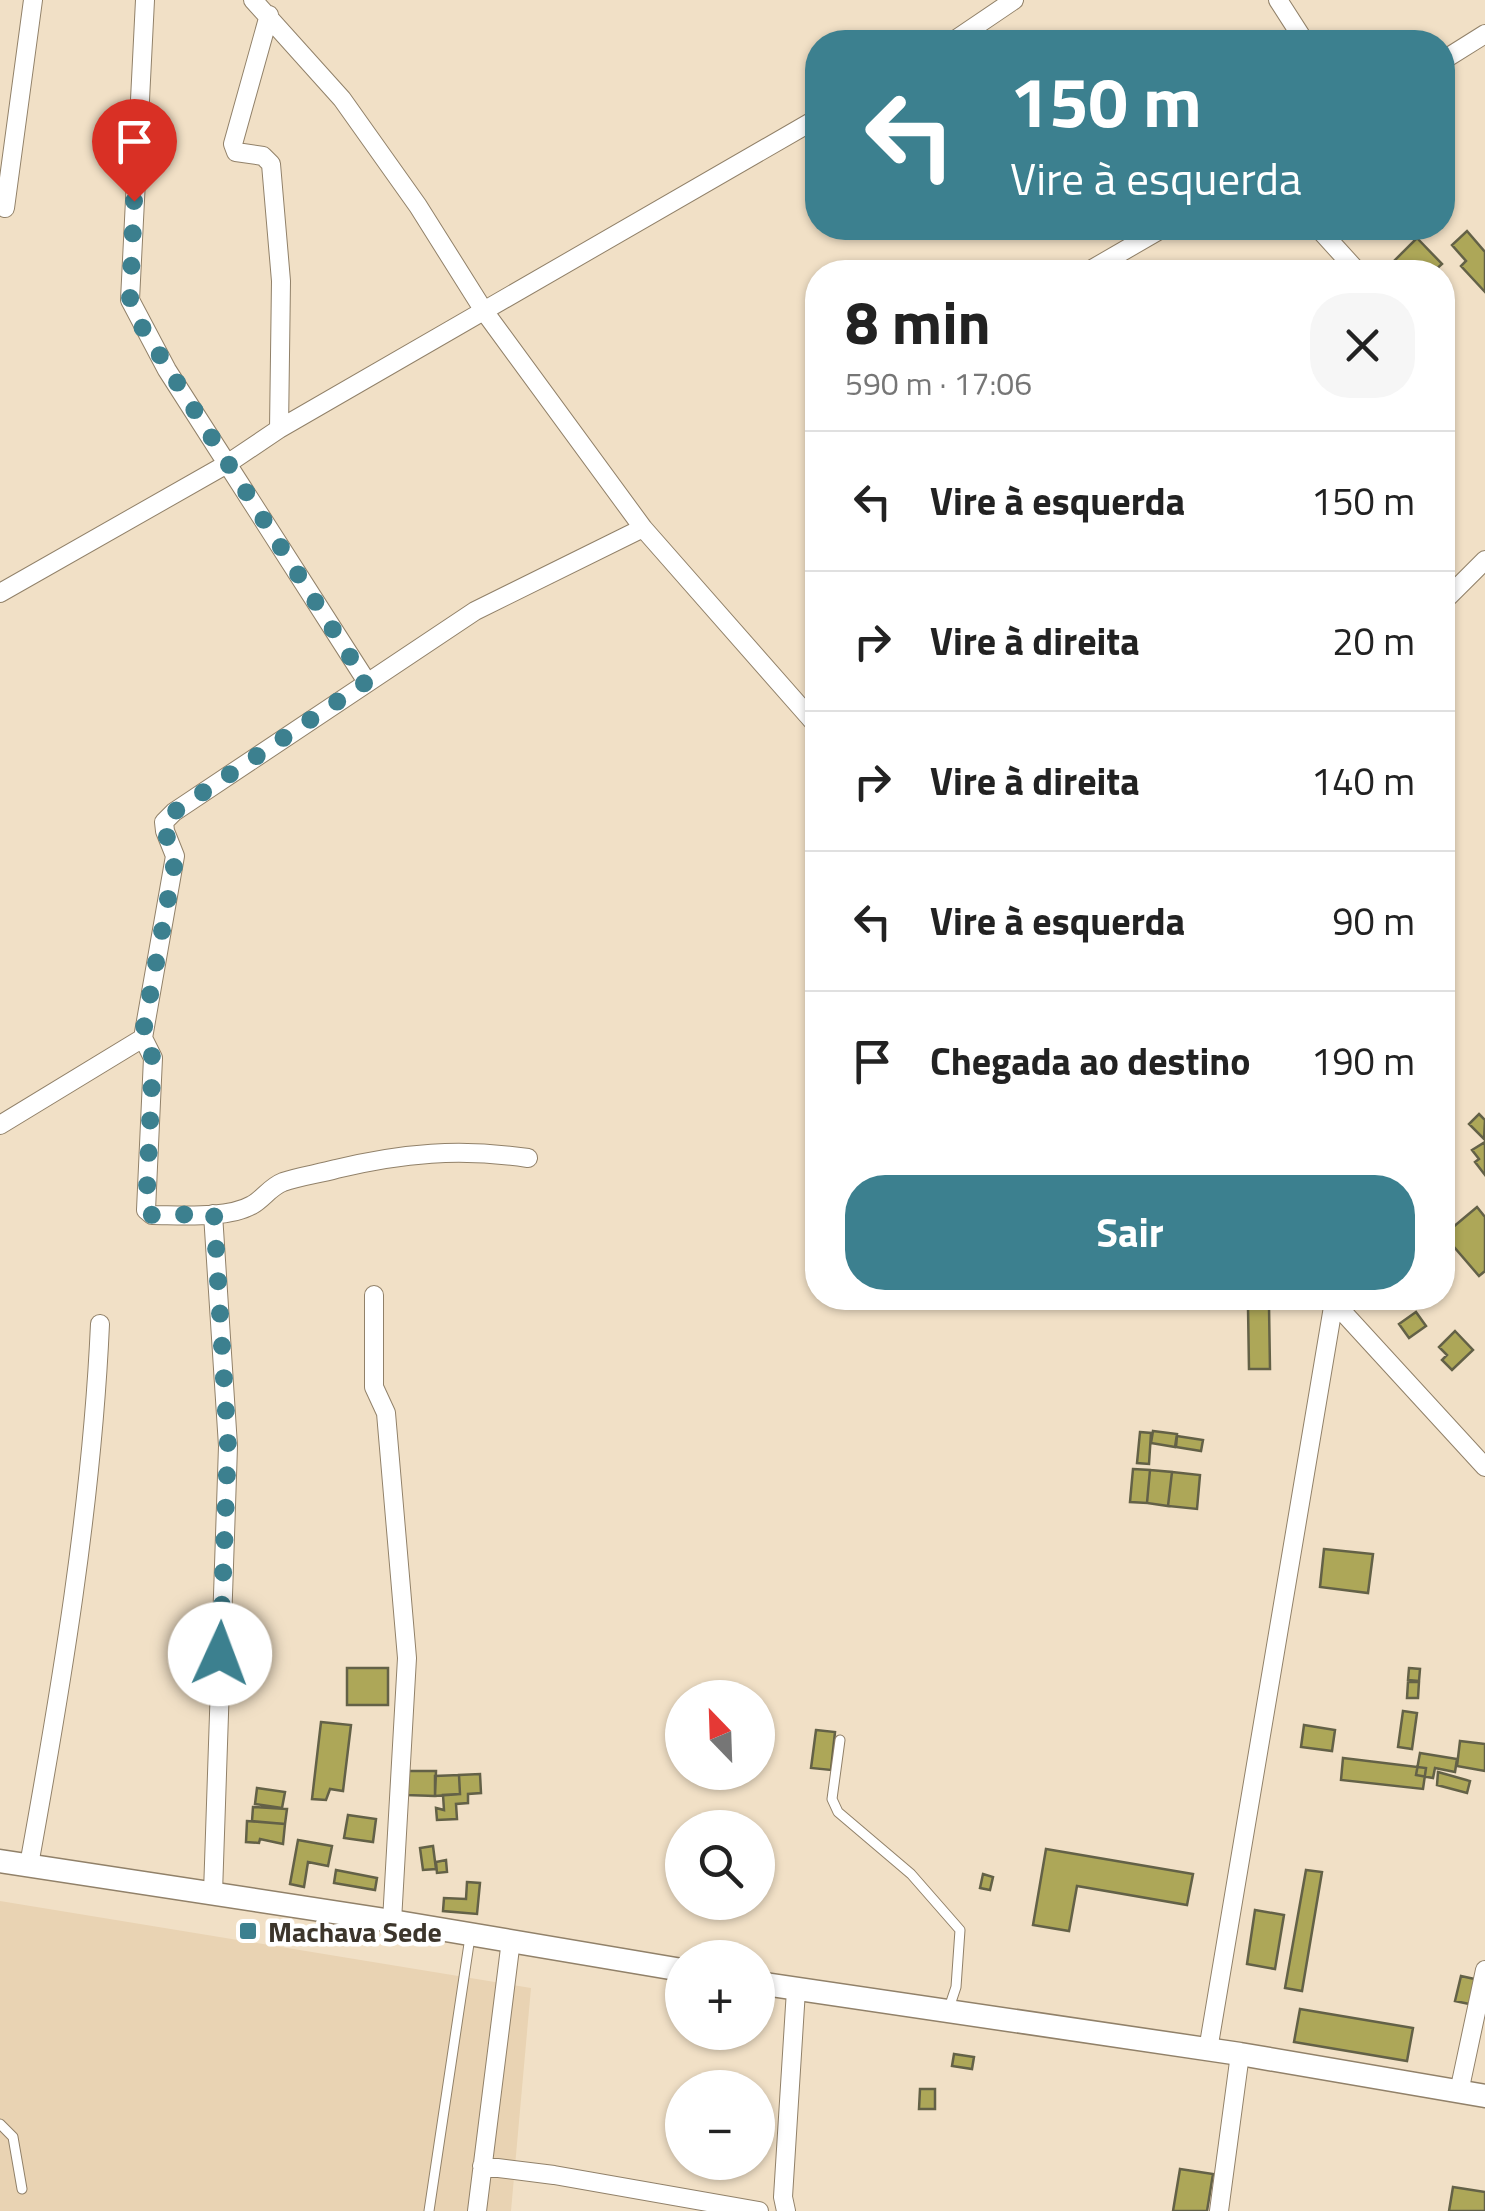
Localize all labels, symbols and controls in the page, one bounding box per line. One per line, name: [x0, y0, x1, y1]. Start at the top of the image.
text: 150 m: [1010, 48, 1202, 154]
icon: left: [845, 70, 975, 200]
pin: [92, 99, 177, 202]
icon: arrive: [107, 114, 162, 169]
text: Vire à esquerda: [1010, 144, 1302, 212]
text: 8 min: [845, 276, 991, 367]
button: close: [1310, 293, 1415, 398]
text: 590 m · 17:06: [845, 359, 1032, 407]
text: Vire à esquerda: [930, 472, 1185, 530]
text: 150 m: [1311, 472, 1415, 530]
icon: left: [845, 474, 900, 529]
text: Vire à direita: [930, 612, 1140, 670]
text: 20 m: [1332, 612, 1415, 670]
icon: right: [845, 614, 900, 669]
text: Vire à direita: [930, 752, 1140, 810]
text: 140 m: [1311, 752, 1415, 810]
icon: right: [845, 754, 900, 809]
text: Vire à esquerda: [930, 892, 1185, 950]
text: 90 m: [1332, 892, 1415, 950]
icon: left: [845, 894, 900, 949]
text: Chegada ao destino: [930, 1032, 1250, 1090]
text: 190 m: [1311, 1032, 1415, 1090]
icon: arrive: [845, 1034, 900, 1089]
button: Sair: [845, 1175, 1415, 1290]
position arrow: [168, 1602, 272, 1706]
north arrow: [665, 1680, 775, 1790]
map controls: [665, 1680, 775, 2180]
button: search: [665, 1810, 775, 1920]
place label: Machava Sede: [268, 1910, 442, 1953]
marker: Machava Sede: [237, 1920, 259, 1942]
button: +: [665, 1940, 775, 2050]
button: −: [665, 2070, 775, 2180]

